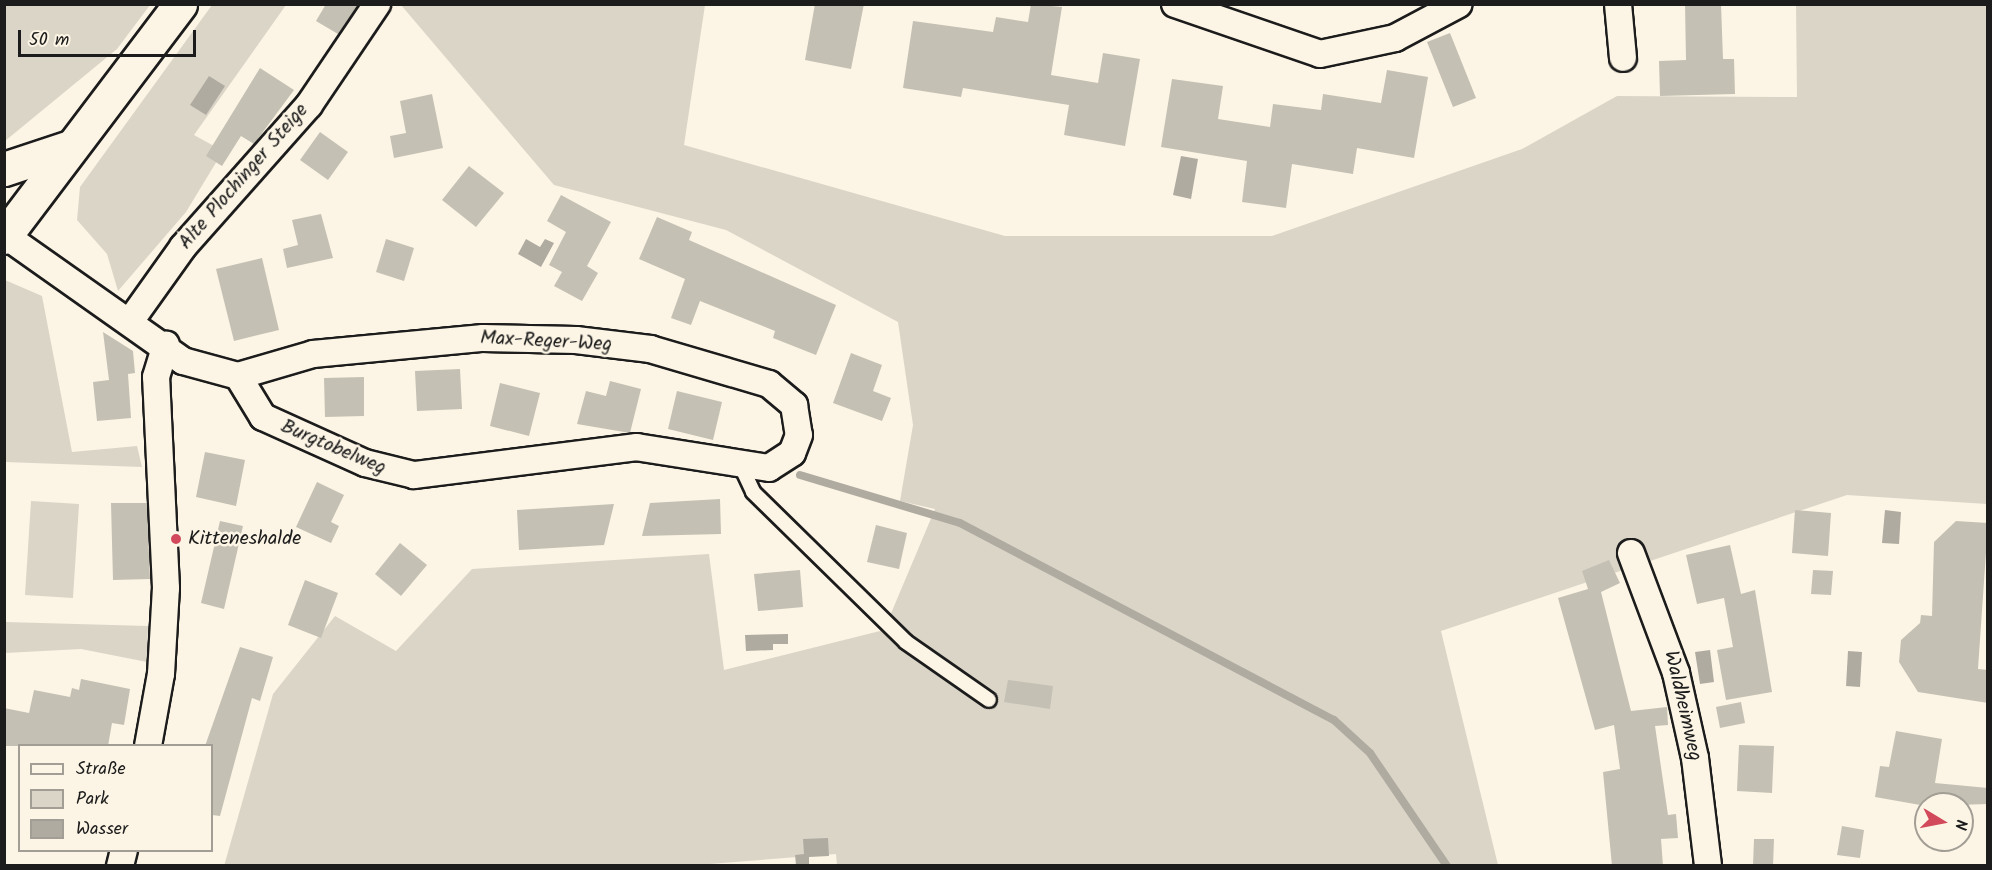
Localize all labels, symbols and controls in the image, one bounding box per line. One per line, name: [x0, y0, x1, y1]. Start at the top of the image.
scale bar: [21, 18, 200, 56]
text: 50 m: [29, 26, 69, 55]
street label: Alte Plochinger Steige: [174, 99, 314, 255]
street label: Max-Reger-Weg: [479, 327, 613, 357]
street label: Burgtobelweg: [277, 415, 389, 481]
place label: Kitteneshalde: [188, 527, 301, 551]
marker: Kitteneshalde: [169, 532, 183, 546]
street label: Waldheimweg: [1658, 649, 1706, 763]
legend: [18, 744, 213, 852]
text: Straße: [76, 755, 126, 784]
text: Park: [76, 785, 109, 814]
north arrow: [1914, 792, 1974, 852]
text: Wasser: [76, 815, 128, 844]
text: N: [1947, 818, 1973, 832]

